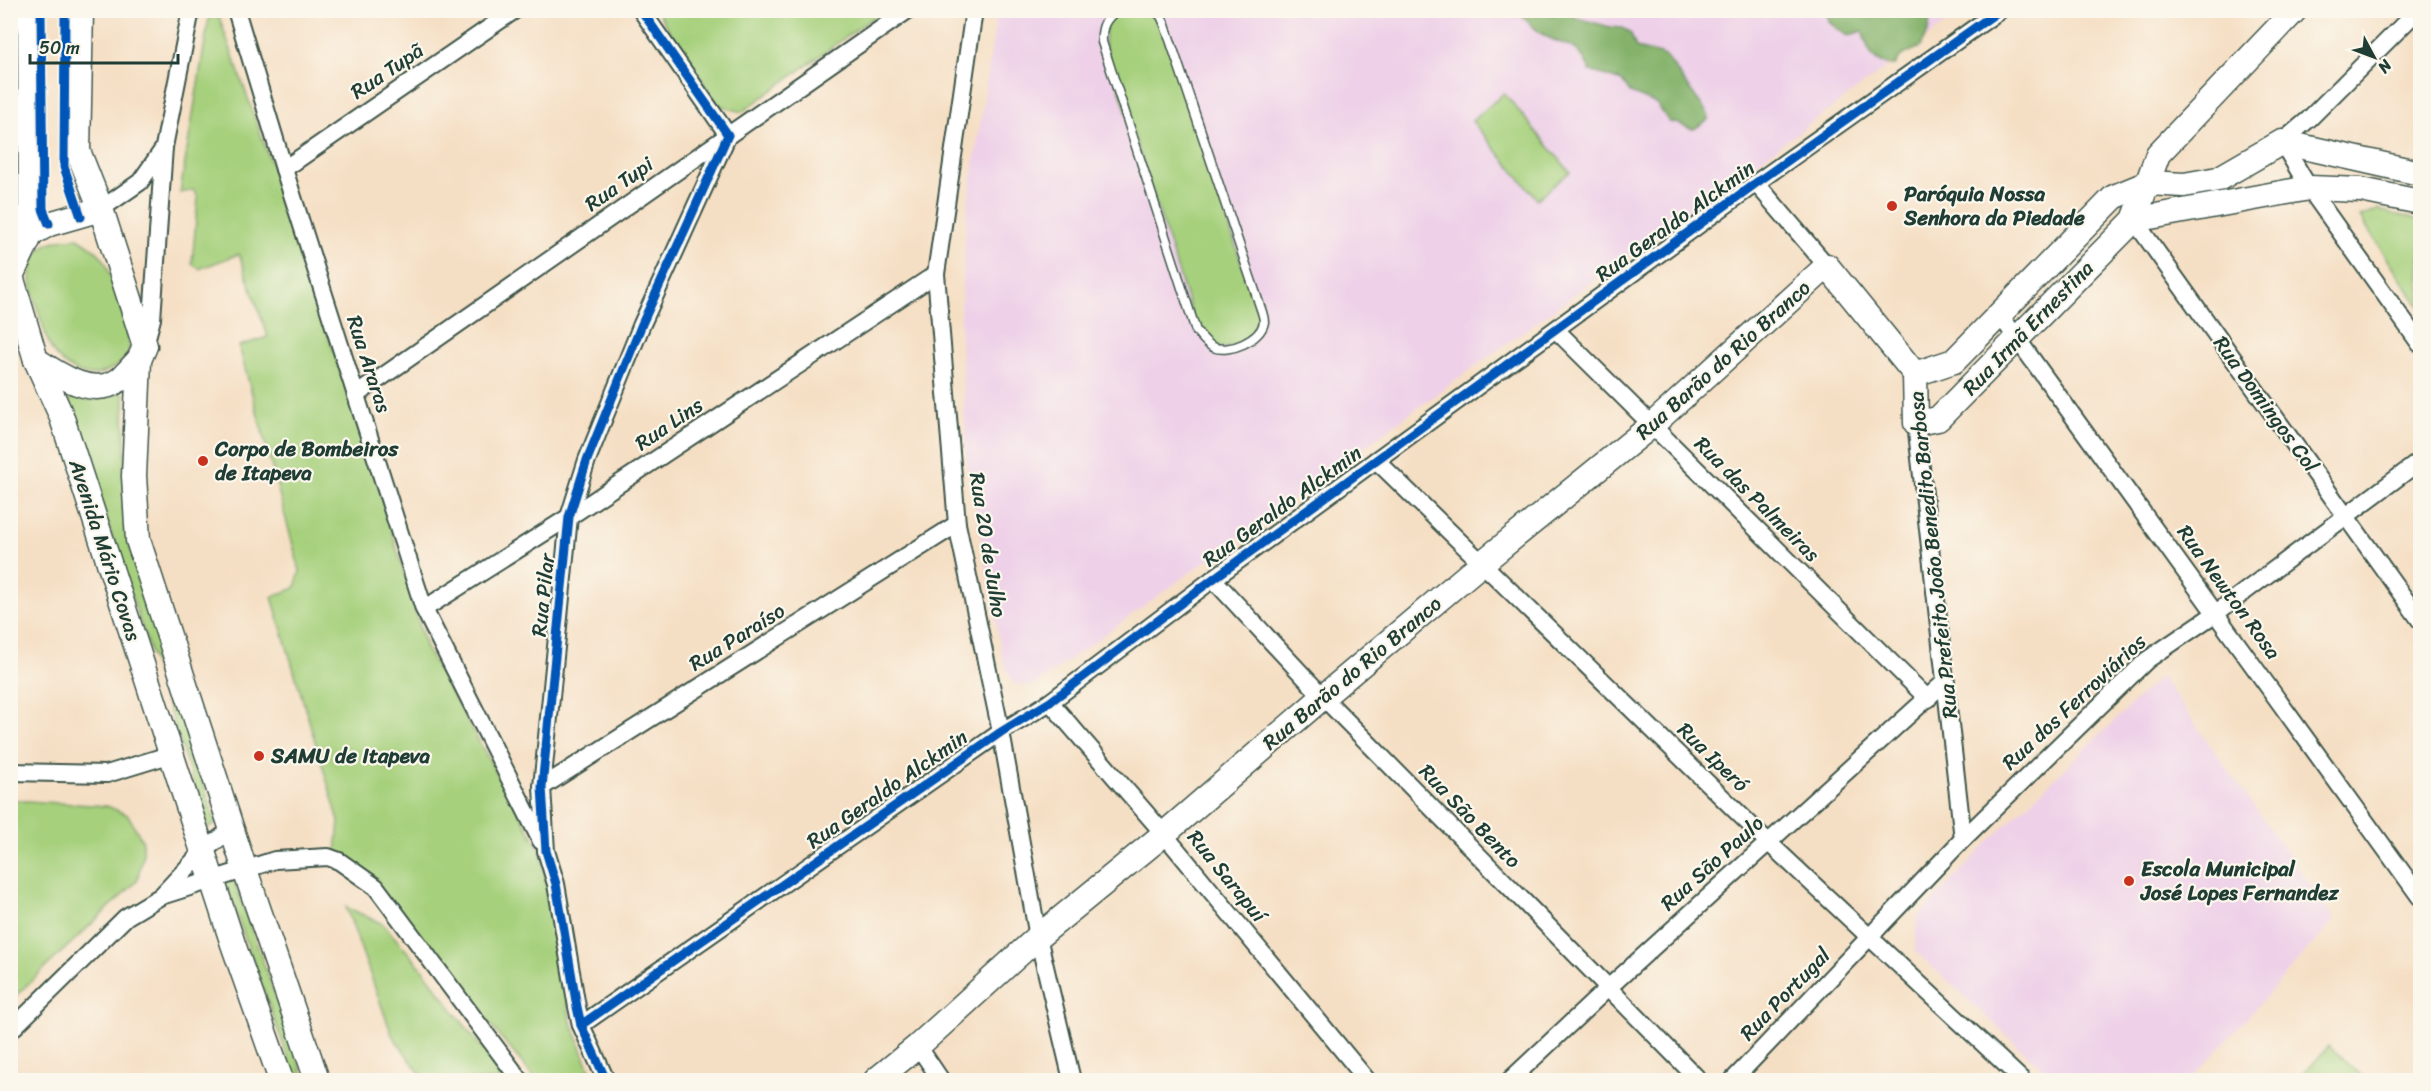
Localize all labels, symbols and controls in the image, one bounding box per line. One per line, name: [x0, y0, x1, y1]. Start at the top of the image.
scale bar: [30, 27, 178, 65]
north arrow: [2344, 27, 2404, 87]
text: 50 m: [39, 32, 80, 64]
street label: Rua Tupã: [342, 32, 432, 110]
text: N: [2370, 52, 2400, 81]
street label: Rua Tupi: [576, 146, 663, 222]
street label: Rua Geraldo Alckmin: [1587, 150, 1763, 292]
place label: Paróquia Nossa Senhora da Piedade: [1903, 175, 2085, 237]
marker: Paróquia Nossa Senhora da Piedade: [1885, 199, 1899, 213]
street label: Rua Irmã Ernestina: [1953, 251, 2104, 405]
street label: Rua Barão do Rio Branco: [1626, 270, 1820, 450]
street label: Rua Araras: [335, 310, 403, 418]
street label: Rua Domingos Col: [2203, 327, 2330, 482]
street label: Rua Lins: [627, 387, 712, 461]
street label: Rua Prefeito João Benedito Barbosa: [1897, 389, 1969, 720]
street label: Rua das Palmeiras: [1685, 427, 1830, 572]
place label: Corpo de Bombeiros de Itapeva: [214, 430, 399, 492]
street label: Rua Geraldo Alckmin: [1194, 435, 1370, 577]
street label: Avenida Mário Covas: [57, 453, 152, 646]
marker: Corpo de Bombeiros de Itapeva: [196, 454, 210, 468]
street label: Rua 20 de Julho: [958, 470, 1018, 621]
street label: Rua Newton Rosa: [2167, 516, 2292, 668]
street label: Rua Pilar: [520, 550, 566, 638]
street label: Rua Barão do Rio Branco: [1253, 586, 1451, 760]
street label: Rua Paraíso: [681, 592, 793, 682]
street label: Rua dos Ferroviários: [1992, 624, 2156, 780]
street label: Rua Iperó: [1668, 712, 1758, 802]
street label: Rua Geraldo Alckmin: [798, 719, 976, 859]
place label: SAMU de Itapeva: [270, 737, 431, 775]
marker: SAMU de Itapeva: [252, 749, 266, 763]
street label: Rua São Bento: [1409, 754, 1531, 878]
street label: Rua São Paulo: [1651, 805, 1773, 921]
street label: Rua Sarapuí: [1177, 821, 1278, 933]
place label: Escola Municipal José Lopes Fernandez: [2140, 850, 2339, 912]
marker: Escola Municipal José Lopes Fernandez: [2122, 874, 2136, 888]
street label: Rua Portugal: [1730, 937, 1841, 1050]

